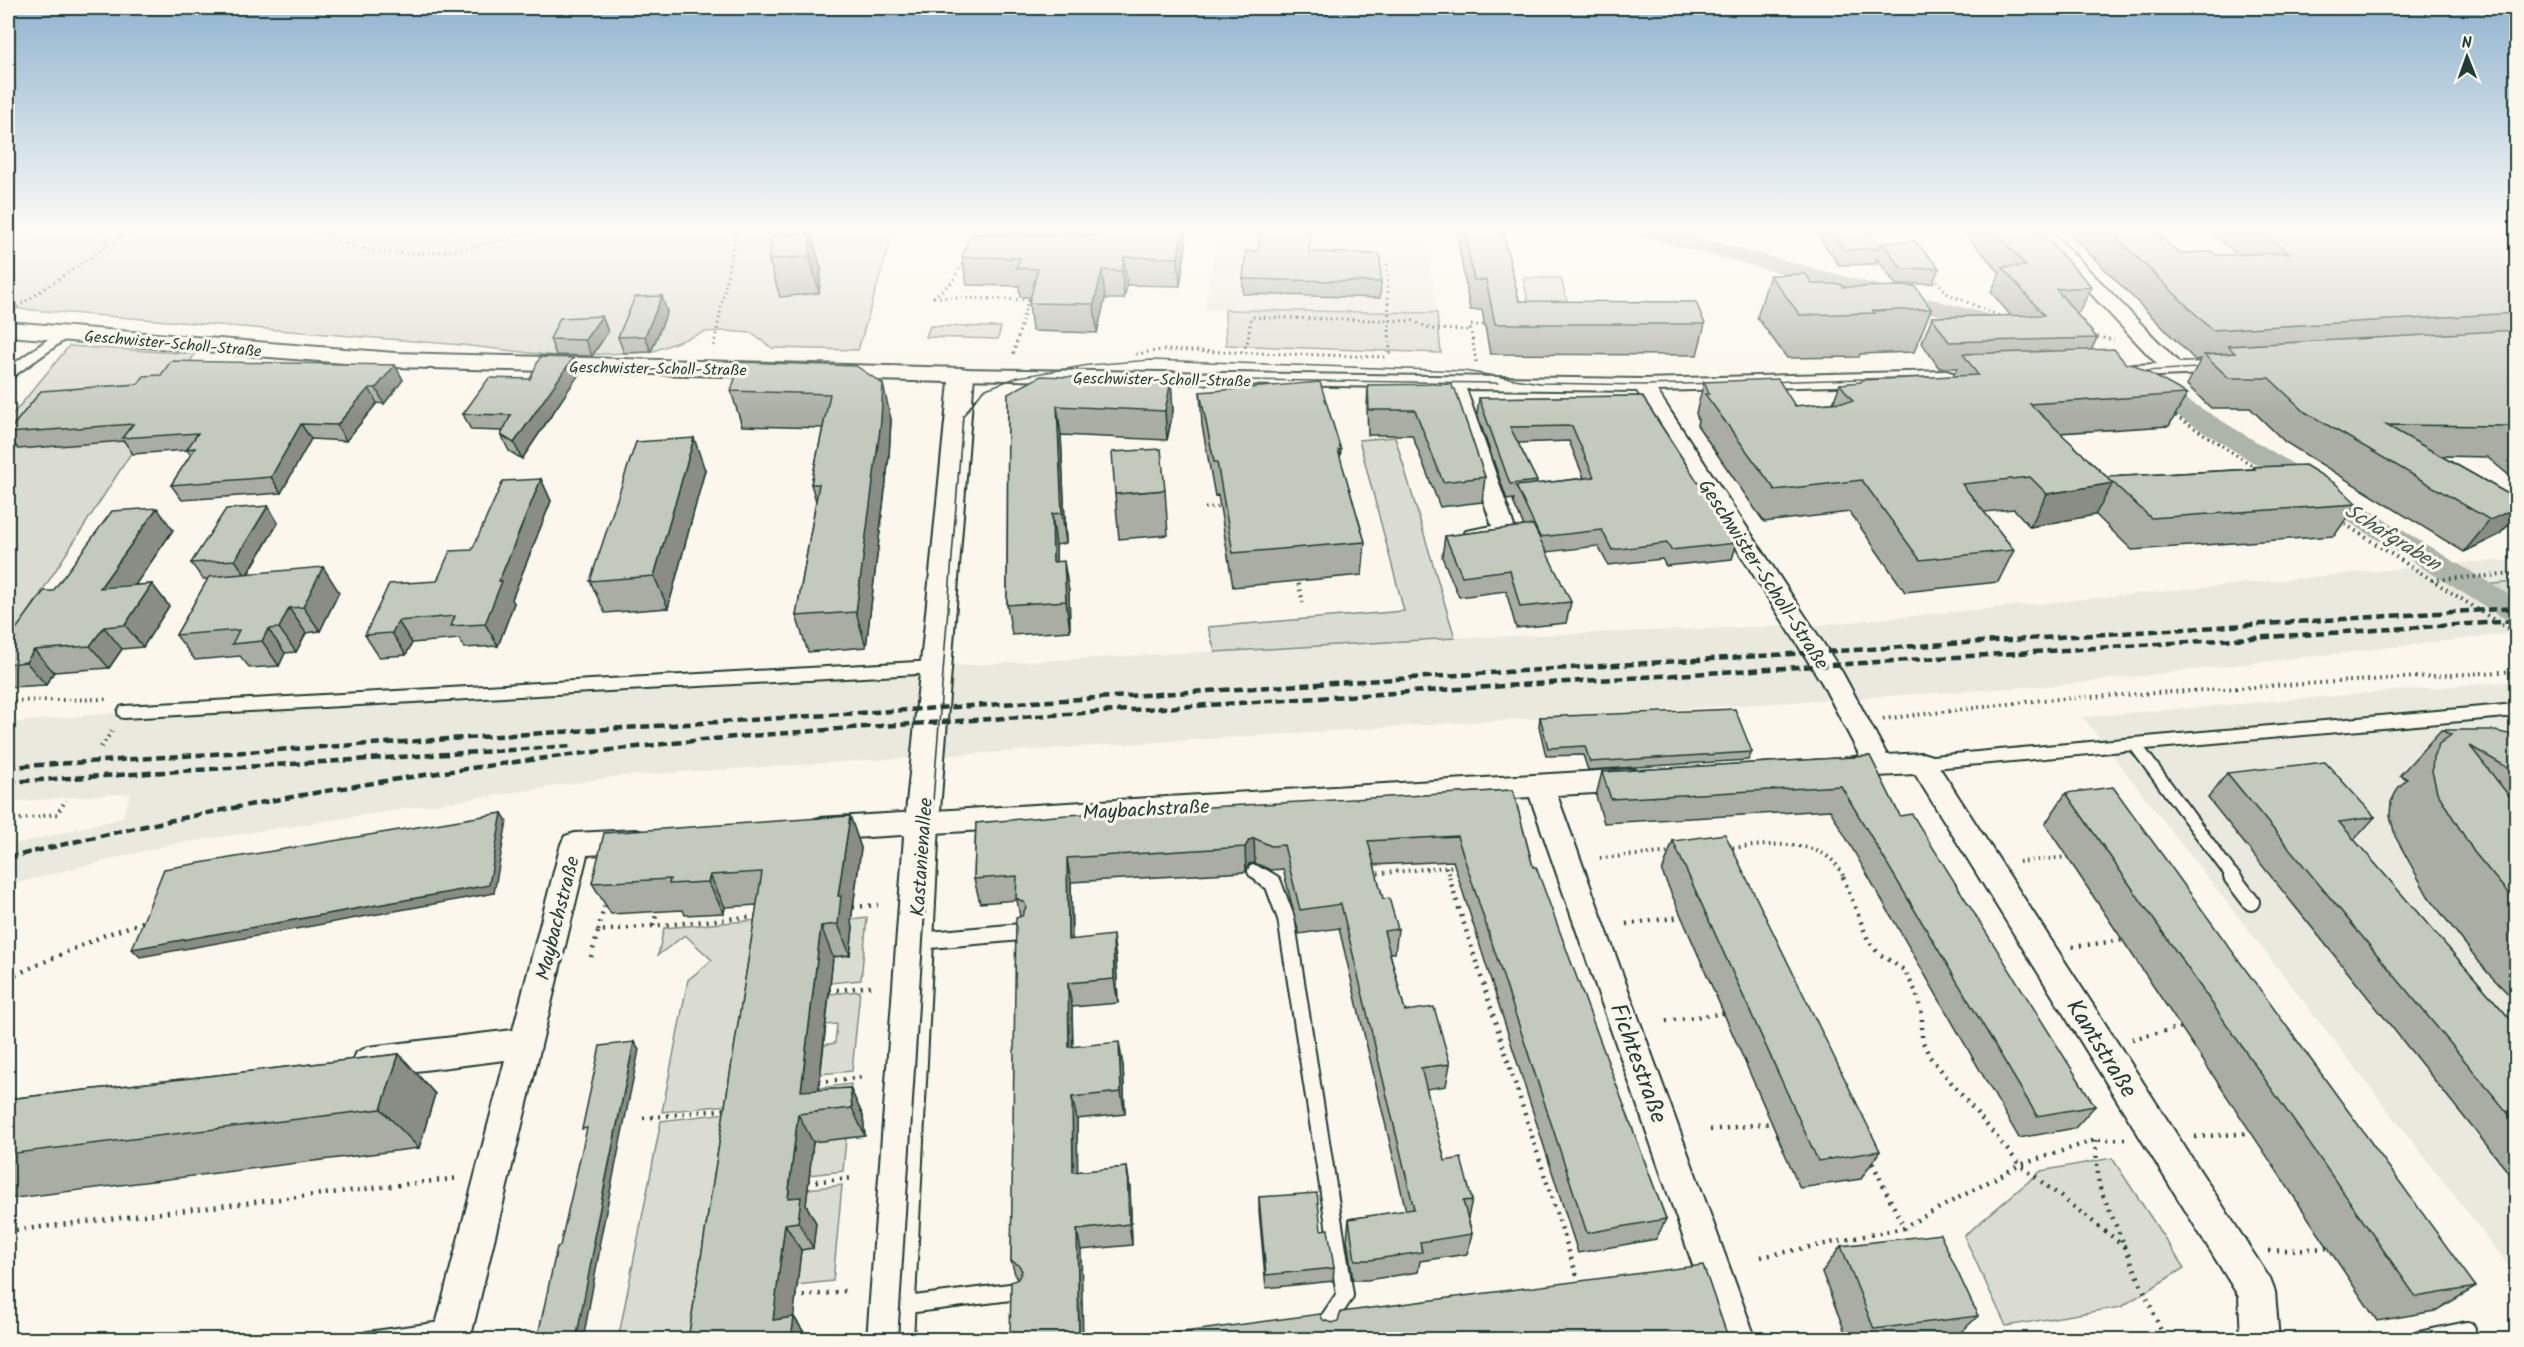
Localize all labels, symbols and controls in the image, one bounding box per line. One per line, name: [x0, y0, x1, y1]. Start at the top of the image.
north arrow: [2437, 27, 2497, 87]
text: N: [2461, 31, 2472, 56]
street label: Geschwister-Scholl-Straße: [83, 324, 262, 365]
street label: Geschwister-Scholl-Straße: [569, 355, 747, 384]
street label: Geschwister-Scholl-Straße: [1073, 366, 1251, 395]
street label: Geschwister-Scholl-Straße: [1688, 473, 1836, 677]
water label: Schafgraben: [2338, 496, 2448, 582]
street label: Maybachstraße: [1082, 792, 1210, 830]
street label: Kastanienallee: [903, 797, 943, 918]
street label: Maybachstraße: [528, 853, 590, 984]
street label: Kantstraße: [2055, 991, 2147, 1106]
street label: Fichtestraße: [1598, 998, 1677, 1129]

